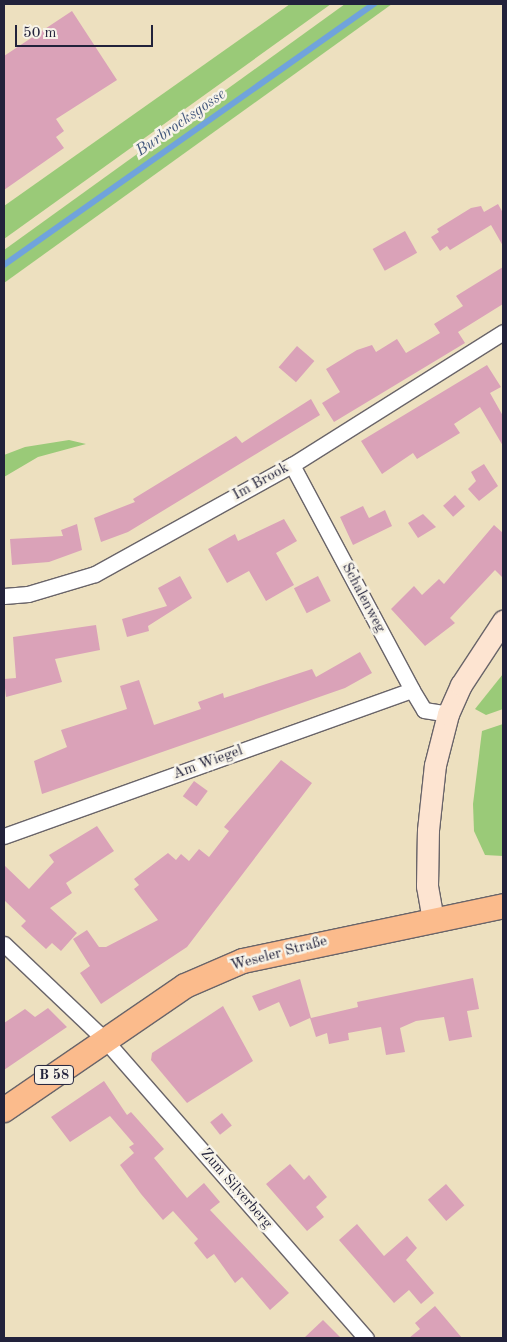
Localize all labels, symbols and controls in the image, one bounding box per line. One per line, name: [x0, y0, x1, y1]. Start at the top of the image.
scale bar: [18, 15, 155, 47]
text: 50 m: [23, 26, 57, 41]
water label: Burbrocksgosse: [132, 85, 230, 161]
street label: Im Brook: [230, 459, 292, 505]
street label: Schalenweg: [337, 560, 389, 636]
street label: Am Wiegel: [171, 742, 245, 784]
street label: Weseler Straße: [229, 932, 329, 976]
road number: B 58: [33, 1064, 75, 1086]
street label: Zum Silverberg: [196, 1145, 276, 1233]

